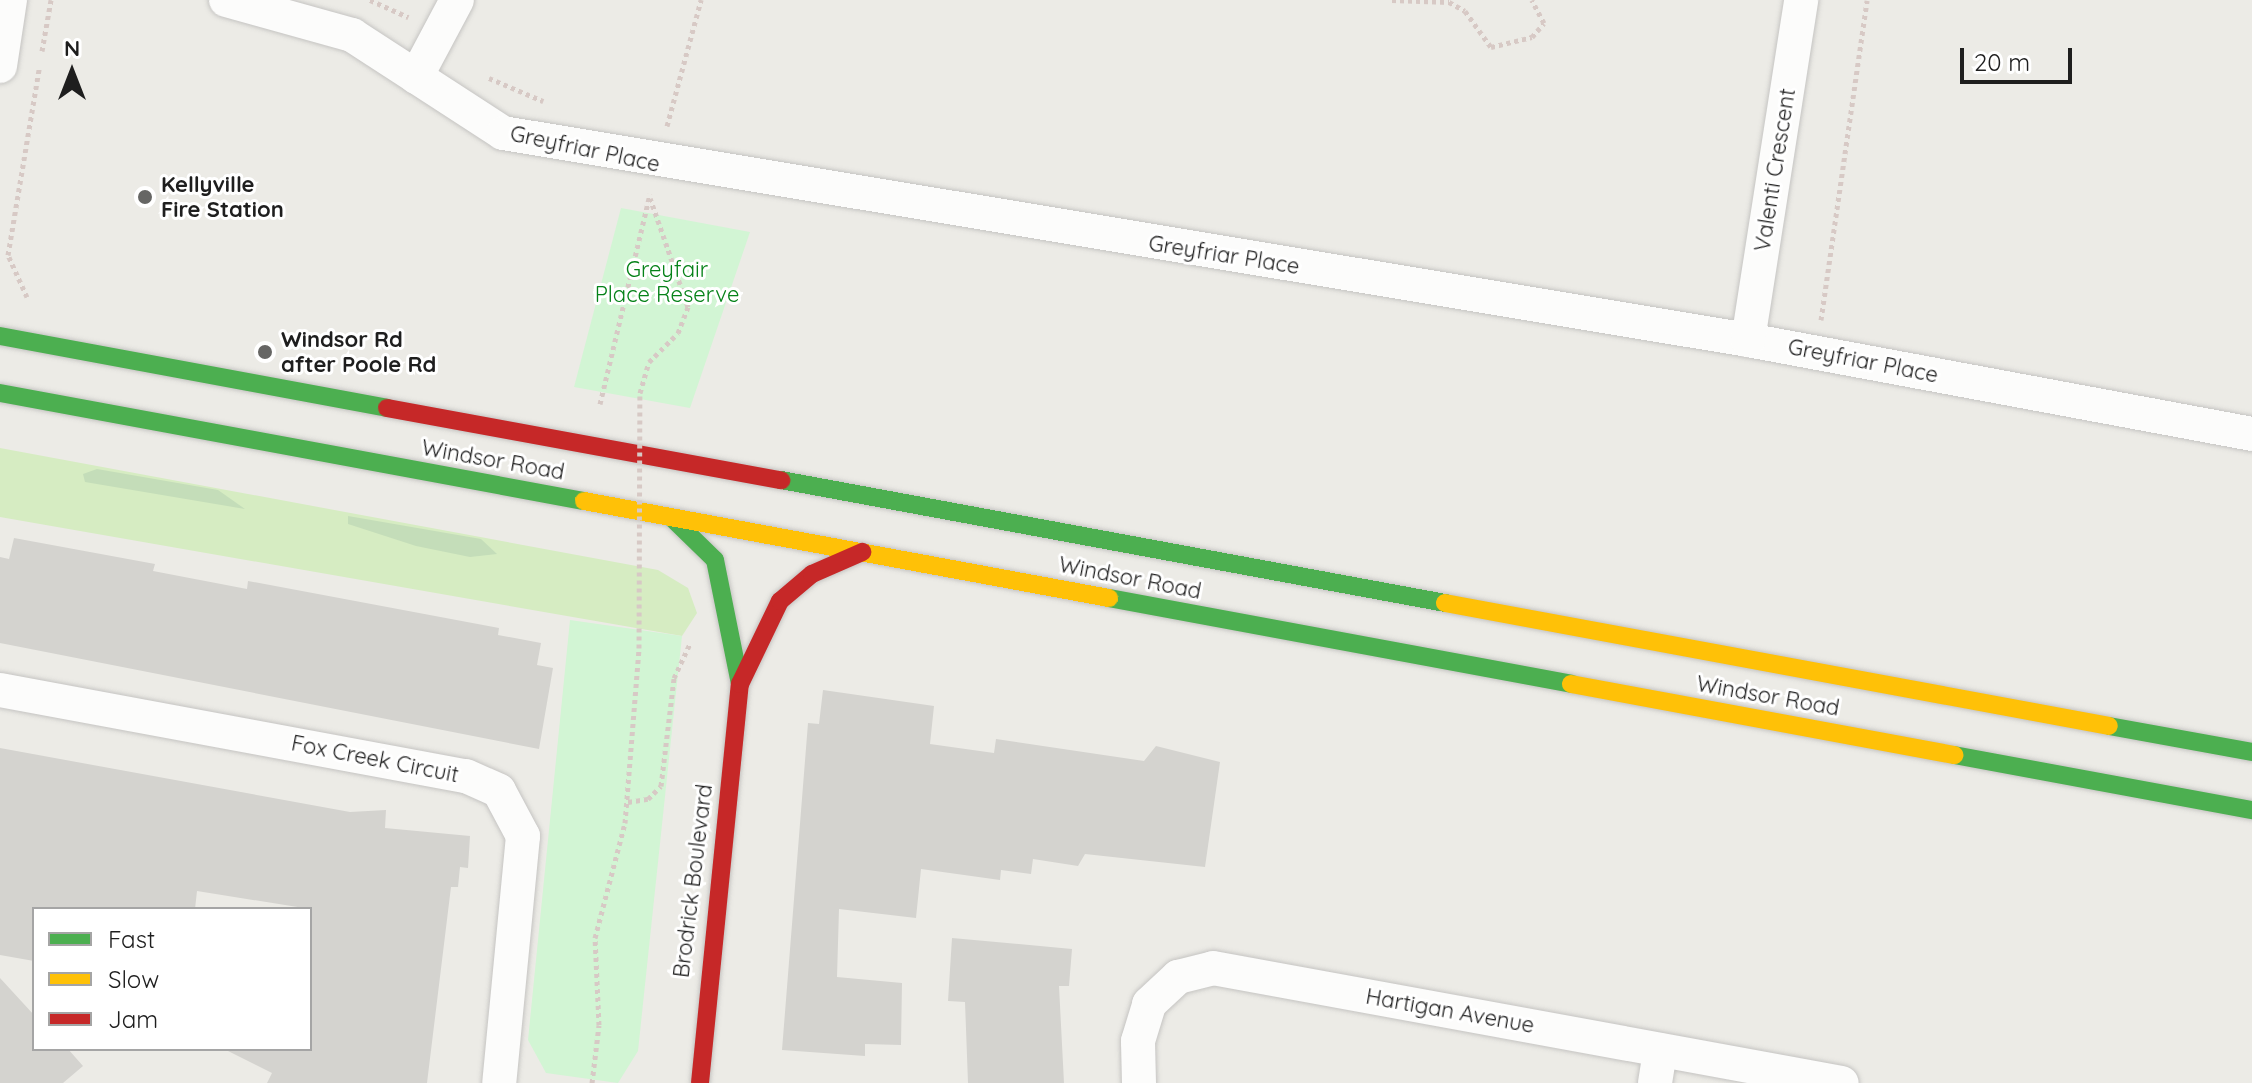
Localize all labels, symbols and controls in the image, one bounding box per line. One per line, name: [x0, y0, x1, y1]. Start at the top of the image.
north arrow: [32, 32, 112, 112]
scale bar: [1964, 32, 2076, 82]
text: N: [64, 34, 80, 62]
text: 20 m: [1974, 47, 2030, 77]
street label: Valenti Crescent: [1749, 86, 1801, 254]
street label: Greyfriar Place: [508, 120, 662, 178]
place label: Kellyville Fire Station: [161, 171, 284, 222]
marker: Kellyville Fire Station: [136, 188, 154, 206]
street label: Greyfriar Place: [1147, 230, 1301, 280]
park label: Greyfair Place Reserve: [595, 256, 739, 308]
place label: Windsor Rd after Poole Rd: [281, 326, 436, 378]
street label: Greyfriar Place: [1786, 334, 1940, 388]
marker: Windsor Rd after Poole Rd: [256, 343, 274, 361]
street label: Windsor Road: [419, 434, 567, 486]
street label: Windsor Road: [1056, 551, 1204, 605]
street label: Windsor Road: [1694, 670, 1842, 722]
street label: Fox Creek Circuit: [289, 730, 461, 788]
street label: Brodrick Boulevard: [668, 783, 718, 979]
legend: [32, 907, 312, 1051]
text: Fast: [108, 924, 155, 954]
text: Slow: [108, 964, 159, 994]
street label: Hartigan Avenue: [1364, 983, 1536, 1039]
text: Jam: [108, 1004, 158, 1034]

